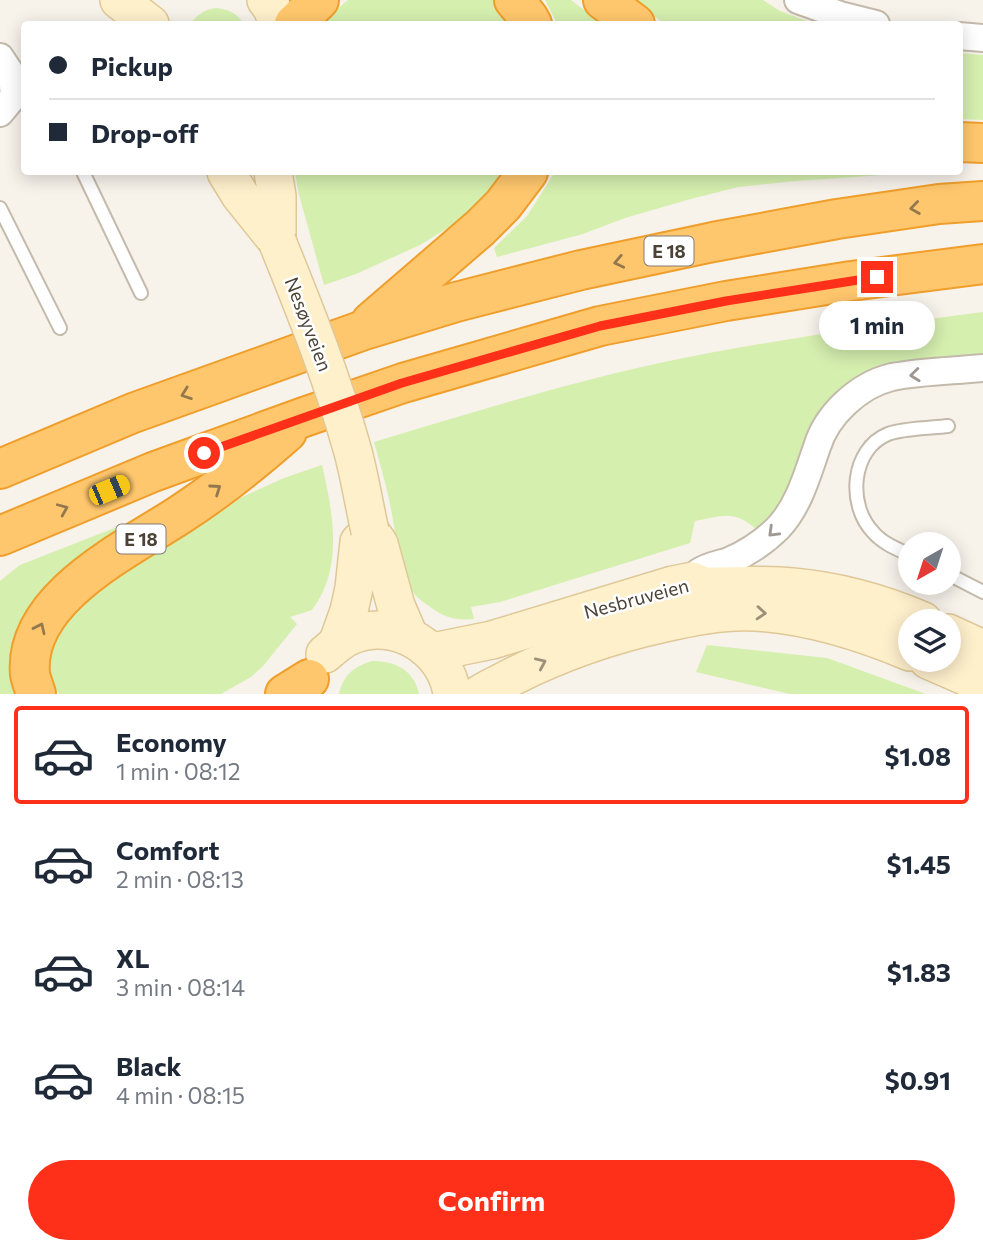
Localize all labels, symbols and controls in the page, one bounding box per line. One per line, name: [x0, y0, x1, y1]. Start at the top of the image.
text: Pickup: [91, 50, 173, 81]
text: Drop-off: [91, 117, 198, 148]
one-way arrow: [909, 200, 921, 215]
road number: E 18: [644, 236, 694, 265]
one-way arrow: [613, 253, 625, 268]
route end: [861, 261, 893, 293]
street label: Nesøyveien: [281, 274, 337, 374]
callout: 1 min: [819, 302, 935, 350]
text: 1 min: [850, 311, 904, 339]
one-way arrow: [909, 367, 921, 382]
one-way arrow: [181, 385, 193, 399]
route start: [188, 437, 220, 469]
car: [86, 472, 133, 508]
one-way arrow: [208, 485, 221, 497]
one-way arrow: [55, 503, 68, 517]
road number: E 18: [116, 524, 166, 554]
one-way arrow: [768, 524, 781, 537]
north arrow: [898, 532, 961, 595]
map controls: [898, 532, 961, 672]
street label: Nesbruveien: [581, 573, 691, 623]
one-way arrow: [756, 605, 767, 620]
button: layers: [898, 609, 961, 672]
one-way arrow: [31, 623, 45, 635]
one-way arrow: [534, 657, 546, 671]
icon: car: [32, 724, 95, 787]
text: Economy: [116, 726, 227, 757]
text: $1.08: [884, 740, 951, 771]
text: 1 min · 08:12: [116, 757, 241, 785]
icon: car: [32, 832, 95, 895]
text: Comfort: [116, 834, 219, 865]
text: $1.45: [887, 848, 951, 879]
text: 2 min · 08:13: [116, 865, 244, 893]
icon: car: [32, 940, 95, 1003]
text: XL: [116, 942, 150, 973]
text: $1.83: [887, 956, 951, 987]
text: 3 min · 08:14: [116, 973, 245, 1001]
icon: car: [32, 1048, 95, 1111]
text: Black: [116, 1050, 182, 1081]
text: $0.91: [885, 1064, 951, 1095]
text: 4 min · 08:15: [116, 1081, 245, 1109]
button: Confirm: [28, 1160, 955, 1240]

